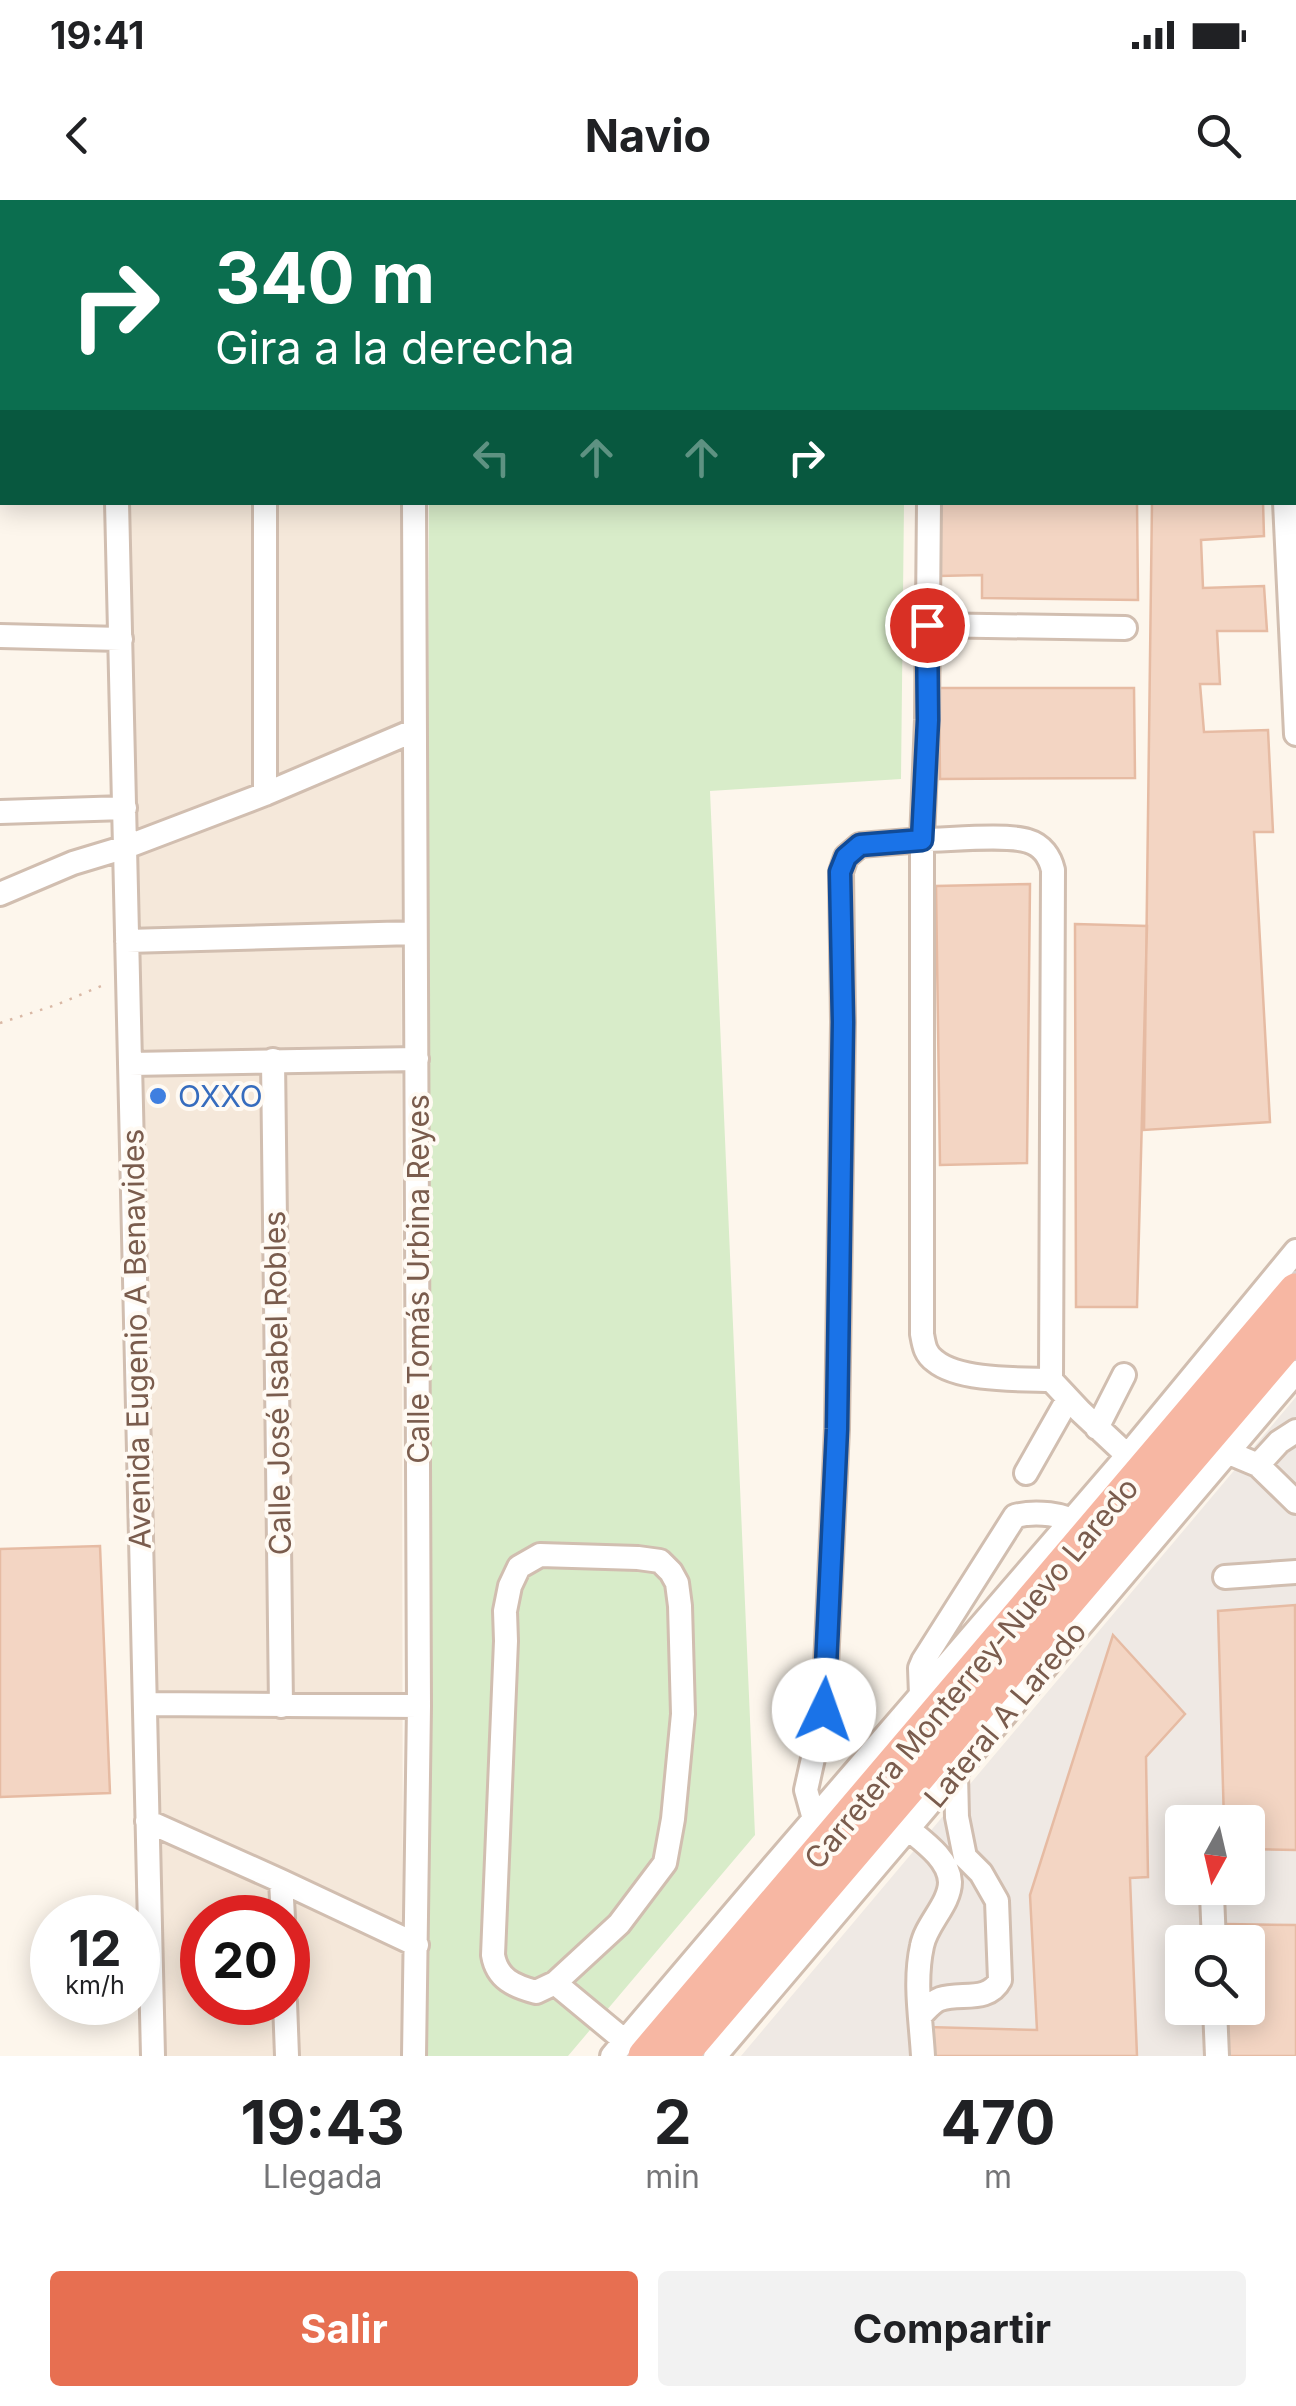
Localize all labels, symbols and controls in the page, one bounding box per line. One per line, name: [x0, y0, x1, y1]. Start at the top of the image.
text: 19:41: [50, 12, 144, 58]
icon: back: [50, 108, 105, 163]
text: Navio: [585, 108, 711, 163]
icon: search: [1191, 108, 1246, 163]
text: 340 m: [215, 235, 435, 320]
icon: right: [50, 240, 180, 370]
text: Gira a la derecha: [215, 320, 575, 375]
icon: left: [464, 430, 519, 485]
icon: ahead: [569, 430, 624, 485]
icon: ahead: [674, 430, 729, 485]
icon: right: [779, 430, 834, 485]
pin: [885, 583, 970, 668]
icon: arrive: [900, 598, 955, 653]
place label: OXXO: [178, 1078, 263, 1114]
marker: OXXO: [147, 1085, 169, 1107]
street label: Calle Tomás Urbina Reyes: [400, 1094, 436, 1464]
street label: Avenida Eugenio A Benavides: [114, 1129, 158, 1549]
street label: Calle José Isabel Robles: [256, 1211, 298, 1555]
street label: Carretera Monterrey-Nuevo Laredo: [797, 1470, 1145, 1876]
street label: Lateral A Laredo: [917, 1613, 1093, 1815]
position arrow: [772, 1658, 876, 1762]
north arrow: [1165, 1805, 1265, 1905]
map controls: [1165, 1805, 1265, 2025]
speed limit sign: 20: [180, 1895, 310, 2025]
text: 12: [68, 1918, 122, 1978]
button: search: [1165, 1925, 1265, 2025]
text: km/h: [65, 1970, 125, 2000]
text: 19:43: [241, 2086, 405, 2158]
text: 2: [654, 2086, 691, 2158]
text: 470: [940, 2086, 1055, 2158]
text: Llegada: [263, 2157, 382, 2196]
text: min: [645, 2157, 700, 2196]
text: m: [984, 2157, 1012, 2196]
button: Salir: [50, 2271, 638, 2386]
button: Compartir: [658, 2271, 1246, 2386]

